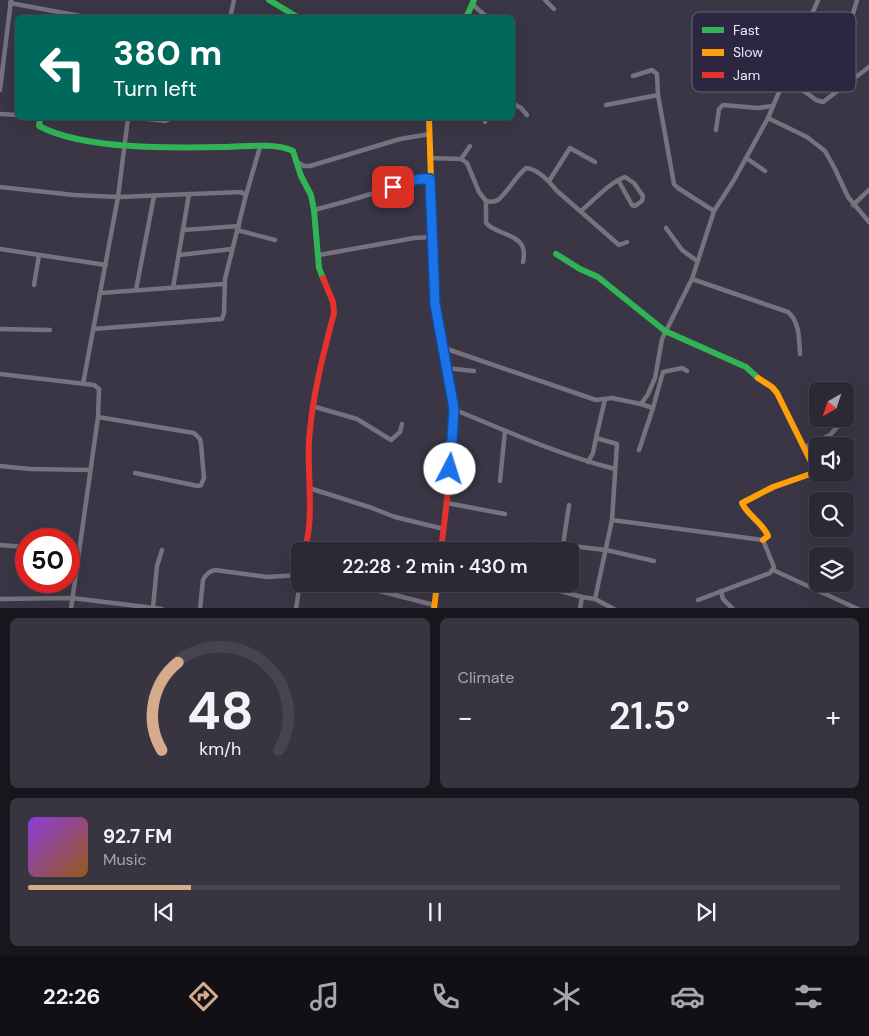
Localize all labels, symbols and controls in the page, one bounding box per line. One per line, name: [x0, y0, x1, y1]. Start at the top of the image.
legend: [692, 12, 856, 92]
text: Fast: [733, 21, 760, 39]
text: 380 m: [113, 30, 222, 76]
icon: left: [30, 35, 95, 100]
text: Slow: [733, 43, 763, 61]
text: Jam: [733, 66, 760, 84]
text: Turn left: [113, 74, 197, 103]
pin: [372, 166, 414, 208]
icon: arrive: [379, 173, 407, 201]
north arrow: [809, 382, 854, 428]
map controls: [809, 382, 854, 592]
button: sound: [809, 437, 854, 482]
position arrow: [423, 442, 475, 494]
button: search: [809, 492, 854, 537]
speed limit sign: 50: [15, 528, 80, 593]
button: layers: [809, 547, 854, 592]
text: 22:28 · 2 min · 430 m: [342, 554, 528, 579]
text: Climate: [458, 667, 514, 688]
text: 48: [186, 677, 253, 745]
text: 21.5°: [609, 691, 690, 741]
text: −: [458, 699, 473, 736]
text: +: [826, 699, 841, 736]
text: km/h: [199, 737, 241, 761]
text: 92.7 FM: [103, 824, 172, 849]
text: Music: [103, 849, 147, 870]
icon: previous: [150, 898, 178, 926]
icon: pause: [421, 898, 449, 926]
icon: next: [692, 898, 720, 926]
icon: directions: [186, 979, 221, 1014]
icon: music: [307, 979, 342, 1014]
icon: phone: [428, 979, 463, 1014]
icon: climate: [549, 979, 584, 1014]
icon: car: [670, 979, 705, 1014]
icon: filters: [791, 979, 826, 1014]
text: 22:26: [43, 982, 101, 1011]

